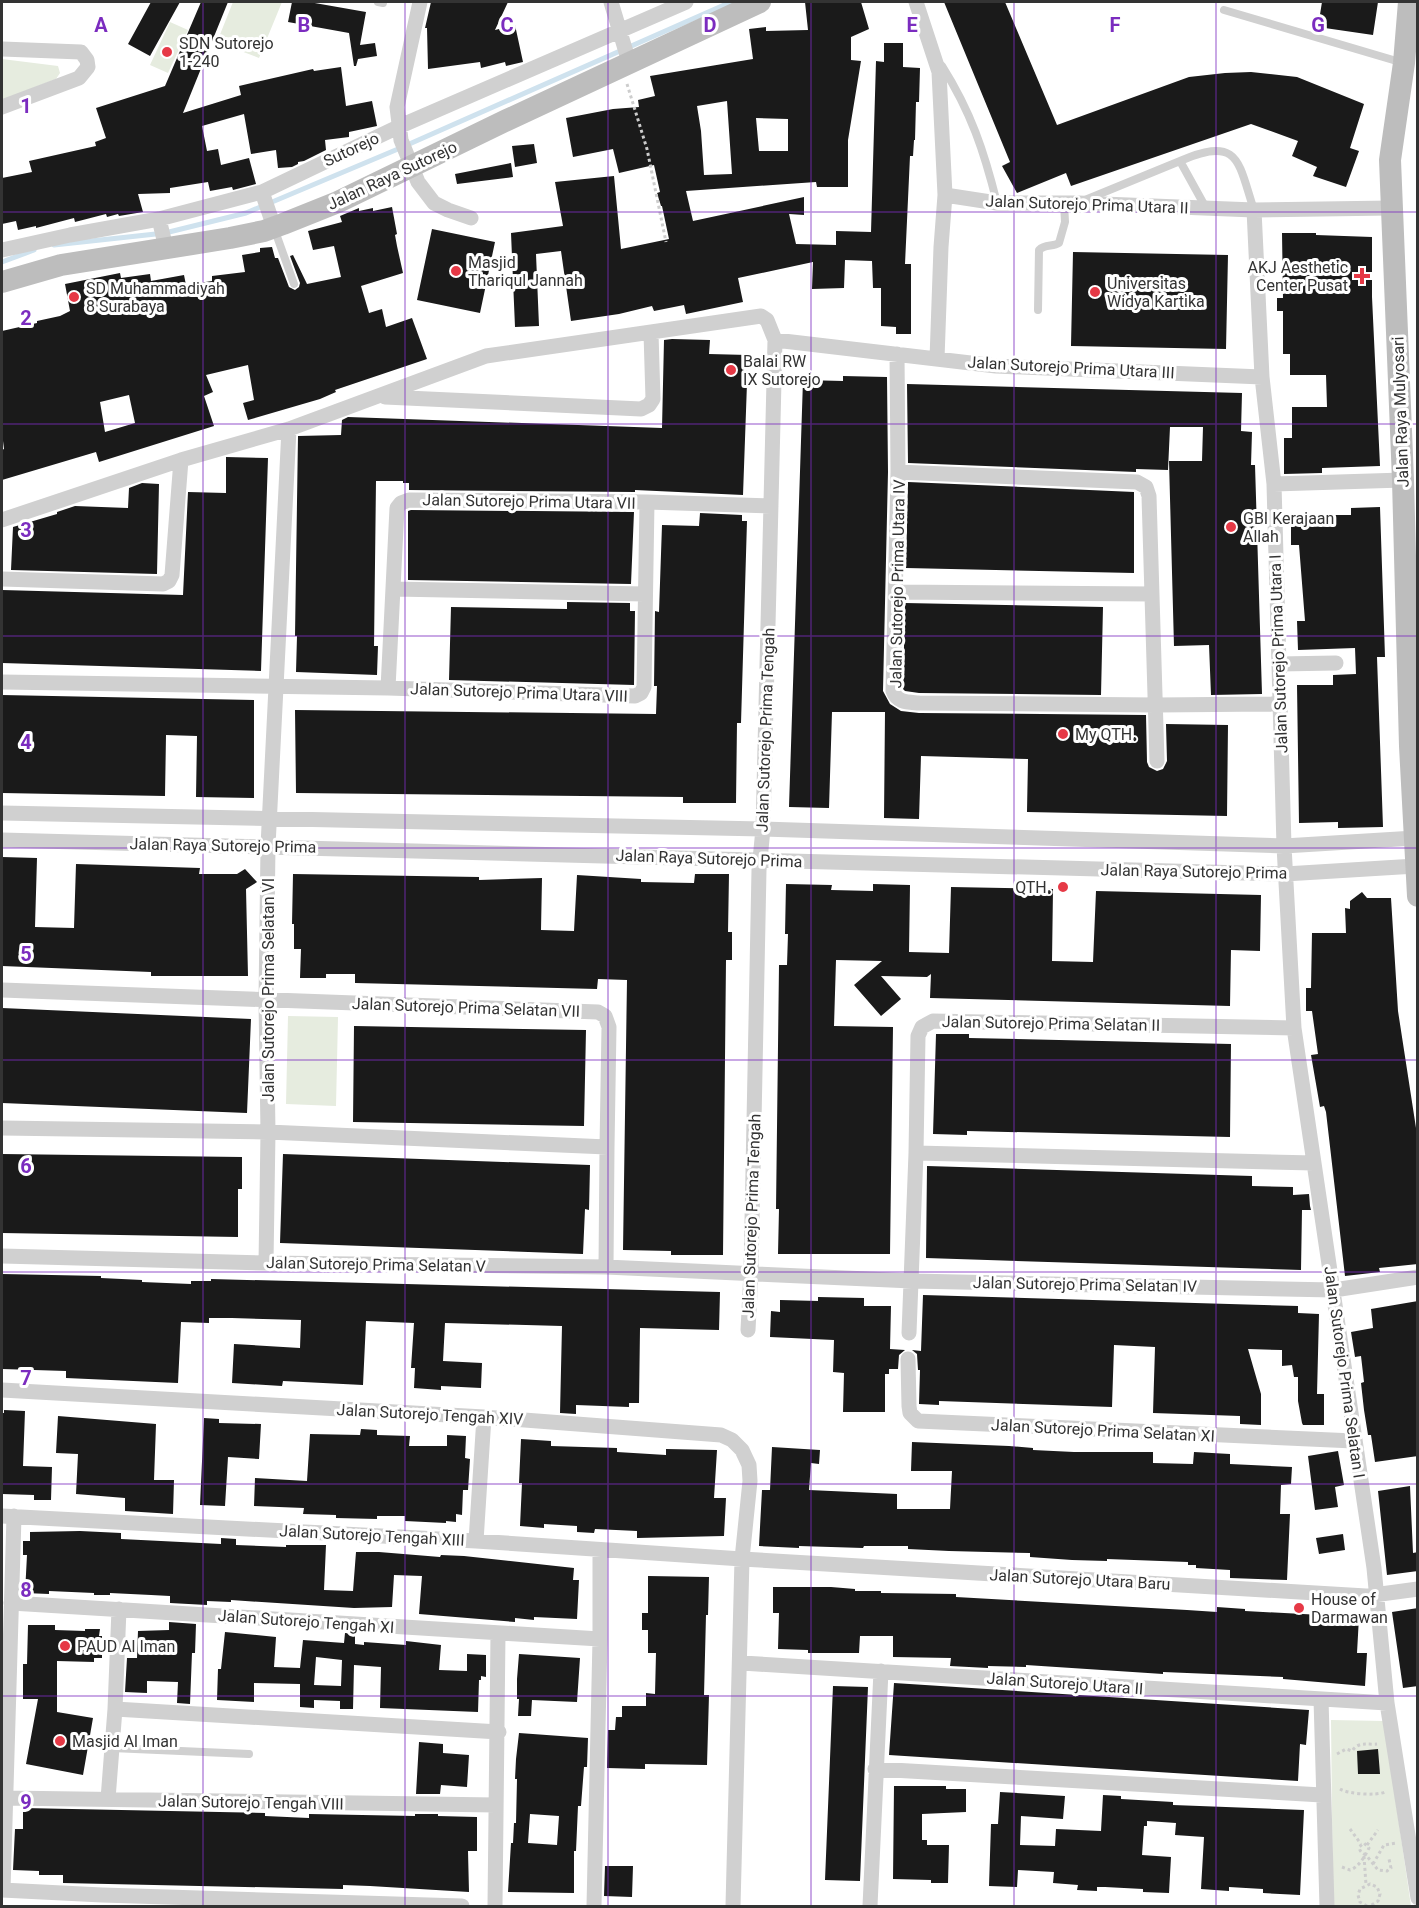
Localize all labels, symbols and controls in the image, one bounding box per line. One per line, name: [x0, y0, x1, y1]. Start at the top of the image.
text: A: [94, 13, 108, 37]
text: B: [298, 13, 310, 37]
text: C: [500, 13, 514, 37]
text: D: [704, 13, 717, 37]
text: E: [906, 13, 918, 37]
text: F: [1110, 13, 1121, 37]
text: G: [1311, 13, 1325, 37]
place label: SDN Sutorejo 1-240: [179, 34, 274, 71]
marker: SDN Sutorejo 1-240: [160, 45, 174, 59]
text: 1: [20, 94, 32, 118]
street label: Sutorejo: [320, 128, 382, 171]
street label: Jalan Raya Sutorejo: [324, 137, 460, 214]
street label: Jalan Sutorejo Prima Utara II: [985, 191, 1189, 218]
place label: Masjid Thariqul Jannah: [468, 253, 583, 290]
place label: AKJ Aesthetic Center Pusat: [1248, 258, 1348, 295]
marker: Masjid Thariqul Jannah: [449, 264, 463, 278]
marker: AKJ Aesthetic Center Pusat: [1353, 267, 1371, 285]
place label: Universitas Widya Kartika: [1107, 274, 1205, 311]
place label: SD Muhammadiyah 8 Surabaya: [86, 279, 225, 316]
marker: Universitas Widya Kartika: [1088, 285, 1102, 299]
marker: SD Muhammadiyah 8 Surabaya: [67, 290, 81, 304]
text: 2: [20, 306, 32, 330]
street label: Jalan Raya Mulyosari: [1388, 336, 1413, 488]
place label: Balai RW IX Sutorejo: [743, 352, 821, 389]
street label: Jalan Sutorejo Prima Utara III: [967, 353, 1175, 382]
marker: Balai RW IX Sutorejo: [724, 363, 738, 377]
street label: Jalan Sutorejo Prima Utara IV: [886, 479, 909, 689]
street label: Jalan Sutorejo Prima Utara VII: [422, 490, 636, 513]
place label: GBI Kerajaan Allah: [1243, 509, 1334, 546]
text: 3: [20, 518, 32, 542]
marker: GBI Kerajaan Allah: [1224, 520, 1238, 534]
street label: Jalan Sutorejo Prima Utara I: [1266, 554, 1291, 754]
street label: Jalan Sutorejo Prima Tengah: [752, 627, 779, 833]
street label: Jalan Sutorejo Prima Utara VIII: [410, 679, 628, 706]
place label: My QTH.: [1075, 725, 1136, 744]
marker: My QTH.: [1056, 727, 1070, 741]
text: 4: [20, 730, 32, 754]
street label: Jalan Raya Sutorejo Prima: [129, 834, 317, 857]
street label: Jalan Raya Sutorejo Prima: [615, 846, 803, 871]
street label: Jalan Raya Sutorejo Prima: [1100, 860, 1288, 883]
street label: Jalan Sutorejo Prima Selatan VI: [259, 878, 278, 1102]
place label: QTH.: [1015, 878, 1051, 897]
marker: QTH.: [1056, 880, 1070, 894]
text: 5: [20, 942, 32, 966]
street label: Jalan Sutorejo Prima Selatan VII: [351, 994, 580, 1021]
street label: Jalan Sutorejo Prima Selatan II: [942, 1012, 1160, 1035]
street label: Jalan Sutorejo Prima Tengah: [738, 1113, 765, 1319]
text: 6: [20, 1154, 32, 1178]
street label: Jalan Sutorejo Prima Selatan V: [266, 1253, 486, 1276]
street label: Jalan Sutorejo Prima Selatan I: [1320, 1265, 1369, 1479]
street label: Jalan Sutorejo Prima Selatan IV: [973, 1273, 1197, 1296]
text: 7: [20, 1366, 32, 1390]
street label: Jalan Sutorejo Tengah XIV: [336, 1400, 524, 1429]
street label: Jalan Sutorejo Prima Selatan XI: [991, 1415, 1215, 1446]
street label: Jalan Sutorejo Tengah XIII: [279, 1521, 465, 1550]
street label: Jalan Sutorejo Utara Baru: [989, 1565, 1171, 1594]
text: 8: [20, 1578, 32, 1602]
place label: House of Darmawan: [1311, 1590, 1388, 1627]
marker: House of Darmawan: [1292, 1601, 1306, 1615]
street label: Jalan Sutorejo Tengah XI: [217, 1606, 395, 1637]
place label: PAUD Al Iman: [77, 1637, 175, 1656]
marker: PAUD Al Iman: [58, 1639, 72, 1653]
street label: Jalan Sutorejo Utara II: [986, 1669, 1144, 1698]
place label: Masjid Al Iman: [72, 1732, 178, 1751]
marker: Masjid Al Iman: [53, 1734, 67, 1748]
text: 9: [20, 1790, 32, 1814]
street label: Jalan Sutorejo Tengah VIII: [158, 1791, 344, 1814]

